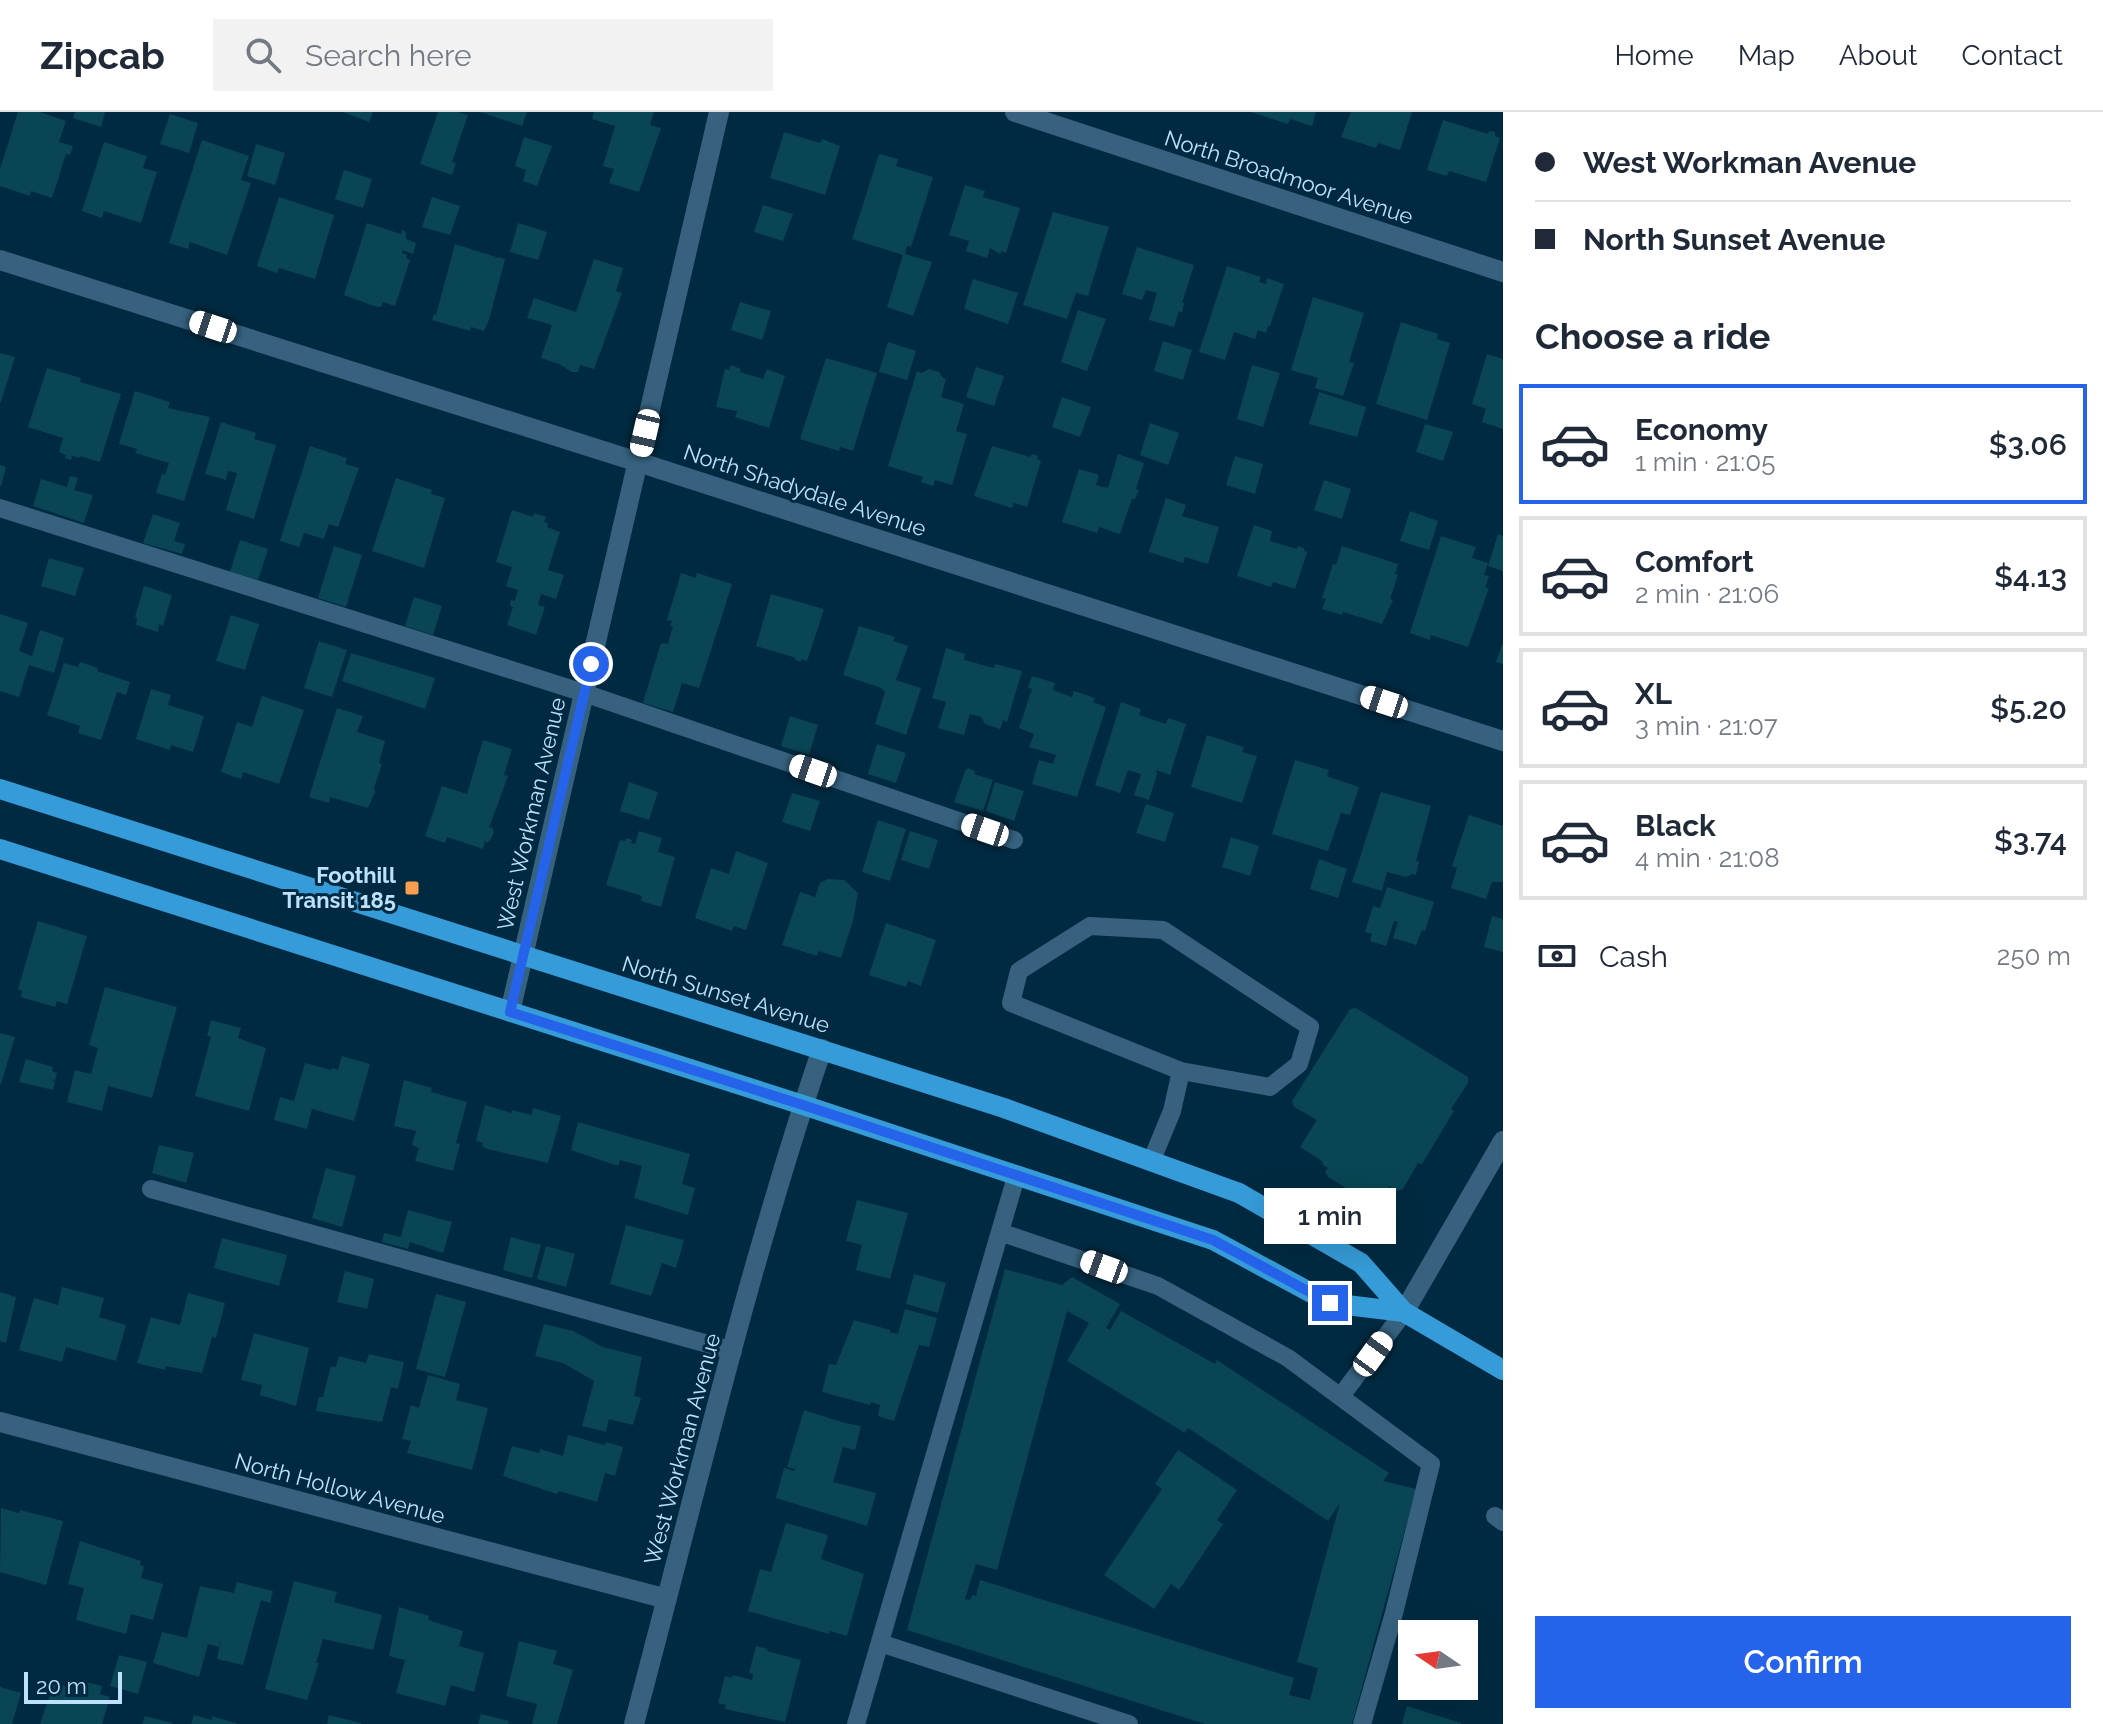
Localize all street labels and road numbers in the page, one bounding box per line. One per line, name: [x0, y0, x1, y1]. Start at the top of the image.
street label: North Broadmoor Avenue: [1161, 124, 1417, 230]
street label: North Shadydale Avenue: [680, 438, 930, 542]
street label: West Workman Avenue: [492, 695, 571, 933]
street label: North Sunset Avenue: [619, 950, 833, 1038]
street label: West Workman Avenue: [639, 1330, 725, 1568]
street label: North Hollow Avenue: [232, 1447, 448, 1529]

